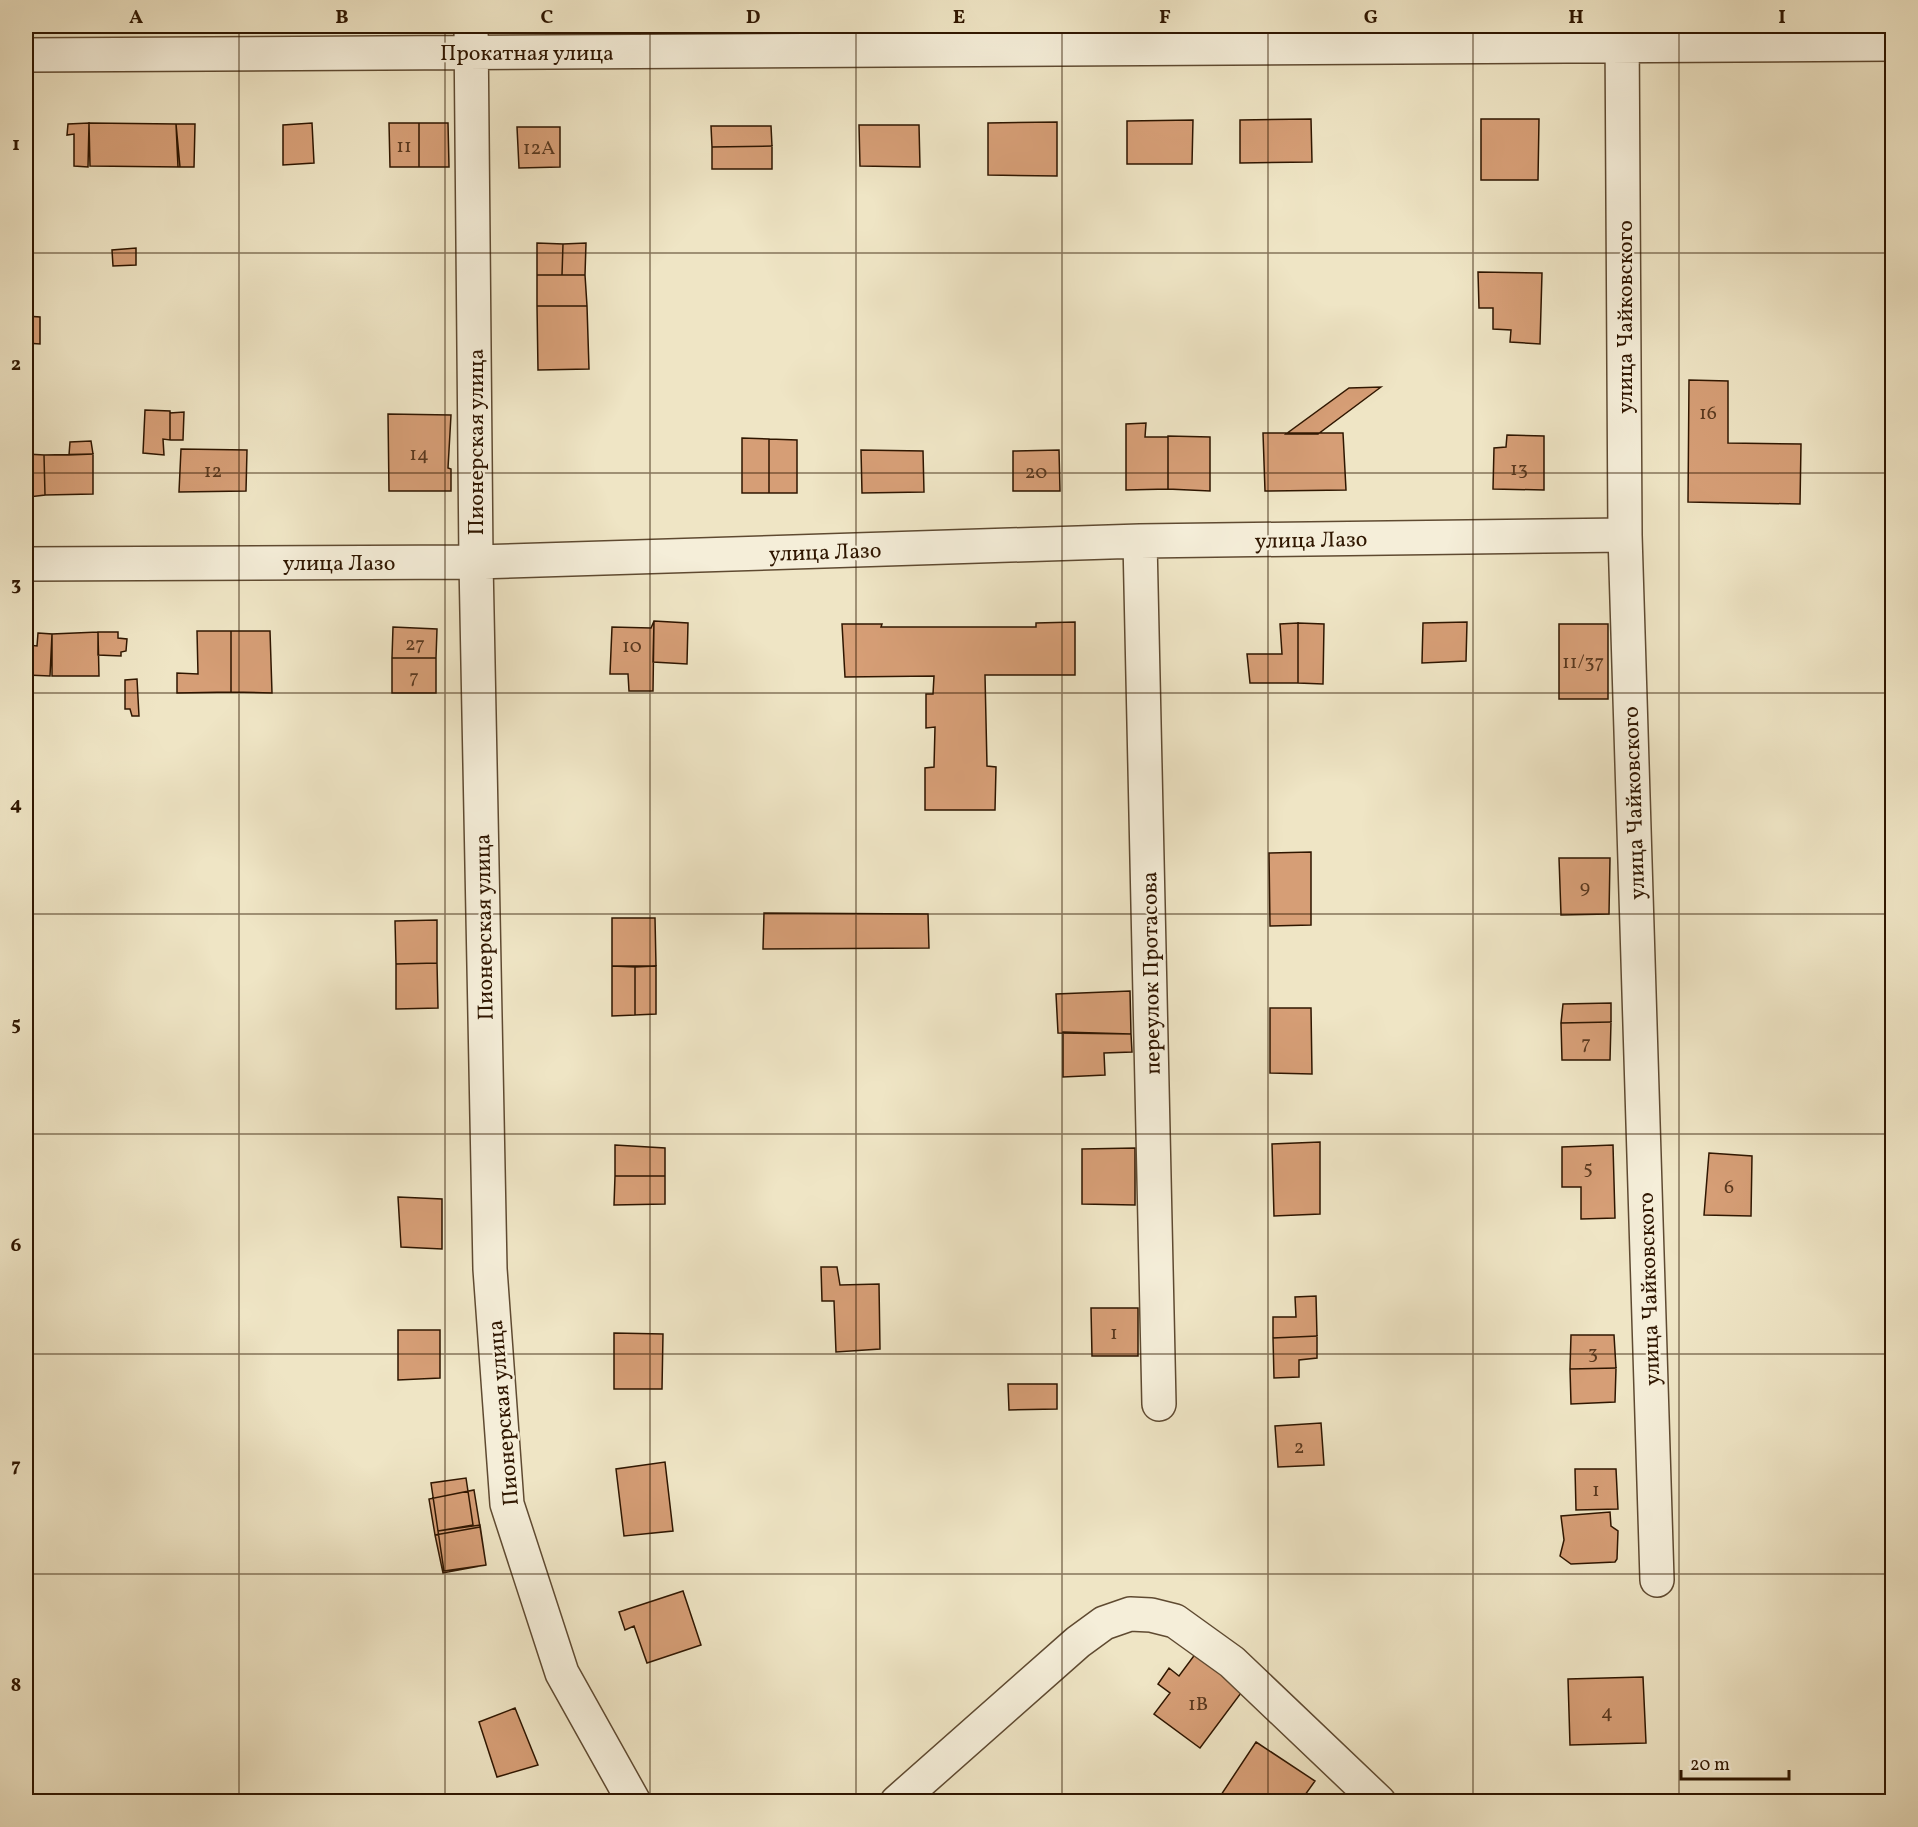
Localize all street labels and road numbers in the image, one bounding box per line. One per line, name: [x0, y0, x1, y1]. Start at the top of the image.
street label: Прокатная улица: [440, 39, 614, 70]
street label: улица Чайковского: [1611, 220, 1642, 414]
street label: Пионерская улица: [462, 349, 493, 535]
street label: улица Лазо: [1254, 525, 1368, 558]
street label: улица Лазо: [768, 536, 882, 571]
street label: улица Лазо: [283, 549, 395, 580]
street label: улица Чайковского: [1617, 706, 1654, 900]
street label: Пионерская улица: [468, 833, 503, 1021]
street label: переулок Протасова: [1135, 871, 1170, 1075]
street label: улица Чайковского: [1632, 1192, 1669, 1386]
street label: Пионерская улица: [481, 1318, 528, 1507]

